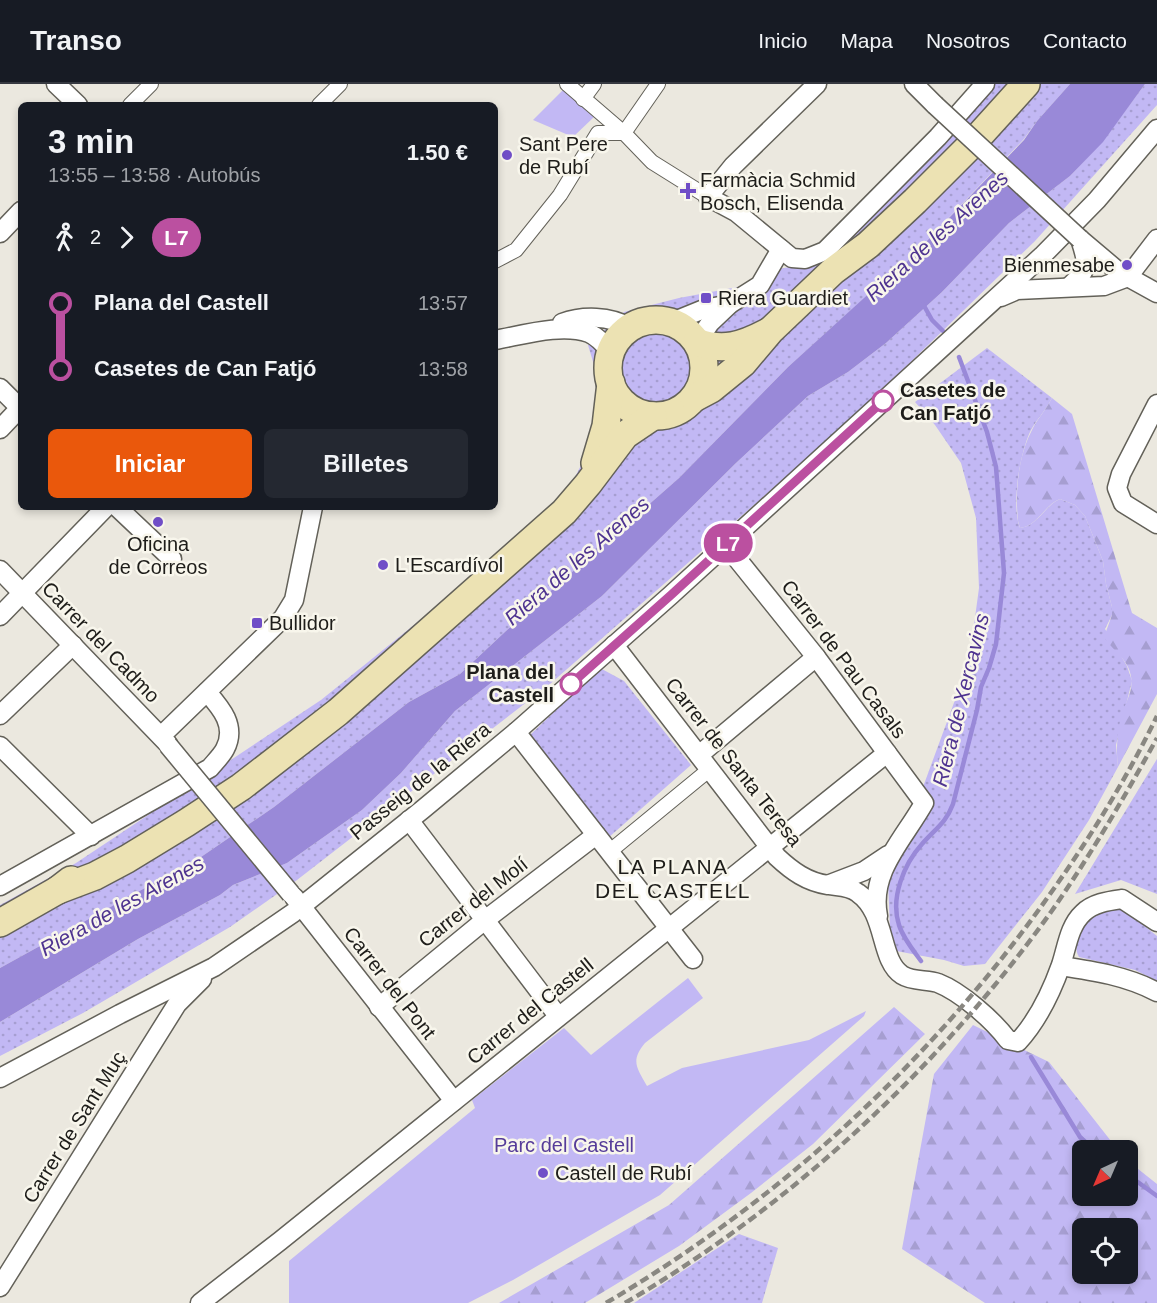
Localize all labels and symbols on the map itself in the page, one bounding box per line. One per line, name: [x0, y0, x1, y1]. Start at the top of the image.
place label: Sant Pere de Rubí: [519, 133, 608, 178]
marker: Sant Pere de Rubí: [500, 148, 514, 162]
water label: Riera de les Arenes: [861, 165, 1013, 306]
place label: Farmàcia Schmid Bosch, Elisenda: [700, 169, 856, 214]
marker: Farmàcia Schmid Bosch, Elisenda: [681, 184, 695, 198]
place label: Bienmesabe: [1004, 254, 1115, 276]
marker: Bienmesabe: [1120, 258, 1134, 272]
place label: Riera Guardiet: [718, 287, 849, 309]
marker: Riera Guardiet: [699, 291, 713, 305]
place label: Casetes de Can Fatjó: [900, 379, 1006, 424]
marker: Casetes de Can Fatjó: [872, 390, 894, 412]
water label: Riera de les Arenes: [500, 491, 654, 630]
marker: Oficina de Correos: [151, 515, 165, 529]
line badge: L7: [701, 524, 755, 562]
place label: Oficina de Correos: [109, 533, 207, 578]
place label: L'Escardívol: [395, 554, 503, 576]
marker: L'Escardívol: [376, 558, 390, 572]
street label: Carrer de Pau Casals: [777, 576, 911, 742]
street label: Carrer del Cadmo: [38, 577, 164, 707]
water label: Riera de Xercavins: [928, 611, 993, 789]
place label: Bullidor: [269, 612, 336, 634]
marker: Bullidor: [250, 616, 264, 630]
place label: Plana del Castell: [466, 661, 554, 706]
marker: Plana del Castell: [560, 673, 582, 695]
street label: Carrer de Santa Teresa: [661, 673, 807, 851]
street label: Passeig de la Riera: [346, 717, 495, 844]
water label: Riera de les Arenes: [36, 851, 208, 960]
street label: Carrer del Molí: [414, 852, 532, 951]
district label: LA PLANA DEL CASTELL: [595, 855, 751, 902]
street label: Carrer del Pont: [340, 923, 441, 1044]
street label: Carrer del Castell: [463, 953, 597, 1069]
street label: Carrer de Sant Muç: [18, 1047, 130, 1207]
park label: Parc del Castell: [494, 1134, 634, 1156]
north arrow: [1072, 1140, 1138, 1206]
place label: Castell de Rubí: [555, 1162, 692, 1184]
marker: Castell de Rubí: [536, 1166, 550, 1180]

